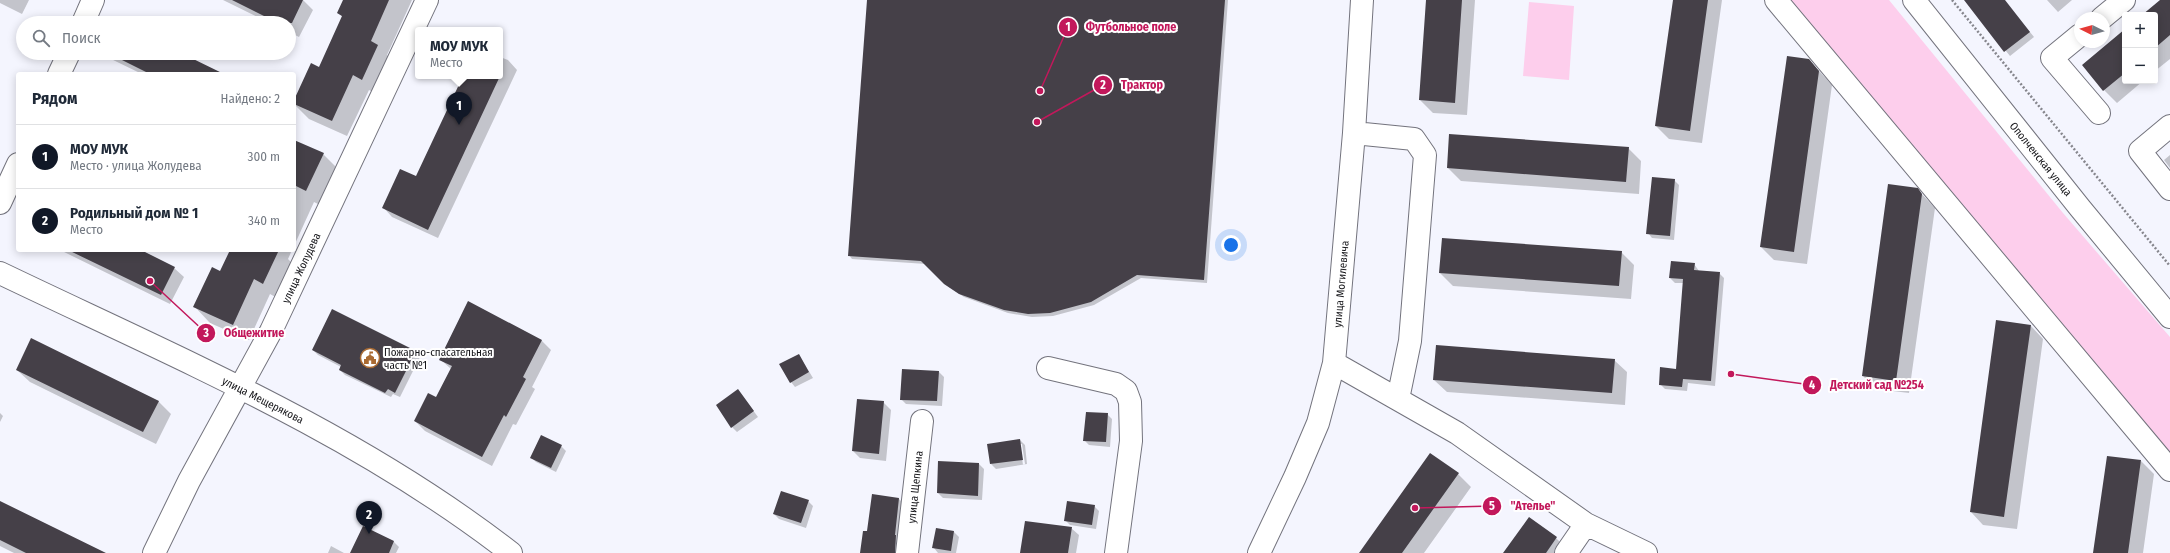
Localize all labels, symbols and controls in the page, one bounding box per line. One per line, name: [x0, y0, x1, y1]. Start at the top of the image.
north arrow: [2074, 12, 2110, 48]
map controls: [2122, 12, 2158, 84]
button: +: [2122, 12, 2158, 48]
callout: Футбольное поле: [1058, 15, 1184, 39]
search box: [16, 16, 296, 60]
text: 1: [1065, 20, 1071, 34]
text: Футбольное поле: [1086, 20, 1176, 34]
icon: search: [30, 27, 52, 49]
popup: [415, 27, 503, 79]
text: Поиск: [62, 29, 100, 47]
text: МОУ МУК: [430, 37, 488, 55]
button: −: [2122, 48, 2158, 84]
text: Место: [430, 55, 463, 70]
callout: Трактор: [1093, 73, 1171, 97]
text: 2: [1099, 78, 1106, 92]
text: Трактор: [1121, 78, 1164, 92]
text: Рядом: [32, 88, 77, 109]
text: Найдено: 2: [221, 91, 280, 106]
pin: 1: [446, 92, 472, 125]
street label: Ополченская улица: [2007, 120, 2074, 199]
text: МОУ МУК: [70, 140, 128, 158]
text: 1: [42, 149, 48, 164]
text: 300 m: [248, 149, 280, 164]
text: Место · улица Жолудева: [70, 158, 202, 173]
text: Родильный дом № 1: [70, 204, 198, 222]
text: 2: [42, 213, 48, 228]
text: 340 m: [248, 213, 280, 228]
text: Место: [70, 222, 103, 237]
street label: улица Жолудева: [279, 231, 323, 305]
your location: [1221, 235, 1241, 255]
street label: улица Могилевича: [1331, 240, 1352, 328]
callout: Общежитие: [196, 321, 293, 345]
text: 3: [202, 326, 209, 340]
text: Общежитие: [224, 326, 284, 340]
place label: Пожарно-спасательная часть №1: [384, 346, 493, 372]
public building icon: Пожарно-спасательная часть №1: [359, 347, 381, 369]
callout: Детский сад №254: [1802, 373, 1932, 397]
street label: улица Мещерякова: [220, 374, 306, 427]
text: 4: [1809, 378, 1815, 392]
text: Детский сад №254: [1829, 378, 1924, 392]
street label: улица Щепкина: [905, 450, 926, 524]
callout: "Ателье": [1482, 494, 1563, 518]
text: 5: [1489, 499, 1495, 513]
text: "Ателье": [1511, 499, 1555, 513]
pin: 2: [356, 501, 382, 534]

